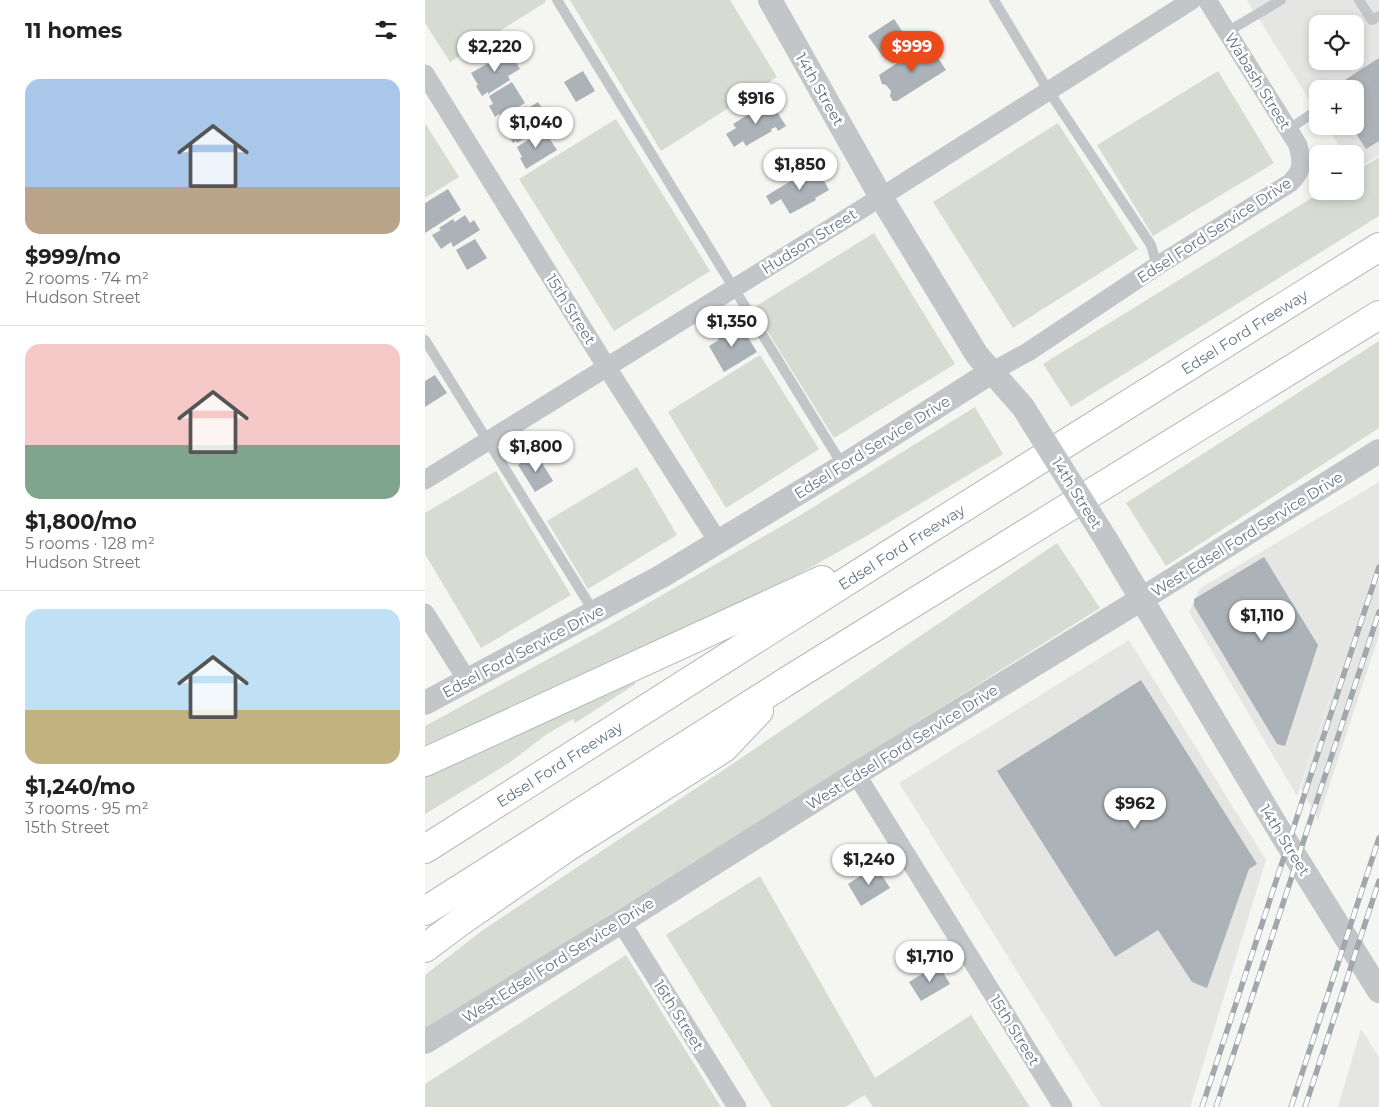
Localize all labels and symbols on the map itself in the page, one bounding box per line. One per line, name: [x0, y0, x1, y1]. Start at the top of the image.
street label: Wabash Street: [1221, 29, 1295, 133]
pin: $2,220: [454, 30, 536, 73]
pin: $999: [882, 30, 942, 73]
street label: 14th Street: [792, 49, 848, 129]
pin: $916: [726, 82, 786, 125]
pin: $1,040: [495, 106, 577, 149]
pin: $1,850: [759, 148, 841, 191]
street label: Edsel Ford Service Drive: [1133, 173, 1295, 287]
street label: Hudson Street: [758, 204, 860, 278]
street label: 15th Street: [542, 270, 600, 348]
street label: Edsel Ford Freeway: [1177, 284, 1312, 378]
pin: $1,350: [691, 306, 773, 348]
street label: Edsel Ford Service Drive: [791, 391, 953, 503]
pin: $1,800: [495, 430, 577, 473]
street label: 14th Street: [1048, 454, 1106, 532]
street label: West Edsel Ford Service Drive: [1148, 467, 1346, 601]
street label: Edsel Ford Freeway: [834, 499, 969, 594]
street label: Edsel Ford Service Drive: [439, 600, 607, 702]
pin: $1,110: [1221, 600, 1303, 642]
street label: West Edsel Ford Service Drive: [803, 680, 1001, 814]
street label: Edsel Ford Freeway: [493, 716, 627, 811]
pin: $962: [1105, 788, 1165, 830]
street label: 14th Street: [1256, 801, 1314, 879]
pin: $1,240: [828, 844, 910, 886]
street label: West Edsel Ford Service Drive: [459, 893, 657, 1027]
pin: $1,710: [889, 940, 971, 983]
street label: 16th Street: [650, 976, 708, 1054]
street label: 15th Street: [986, 991, 1044, 1069]

